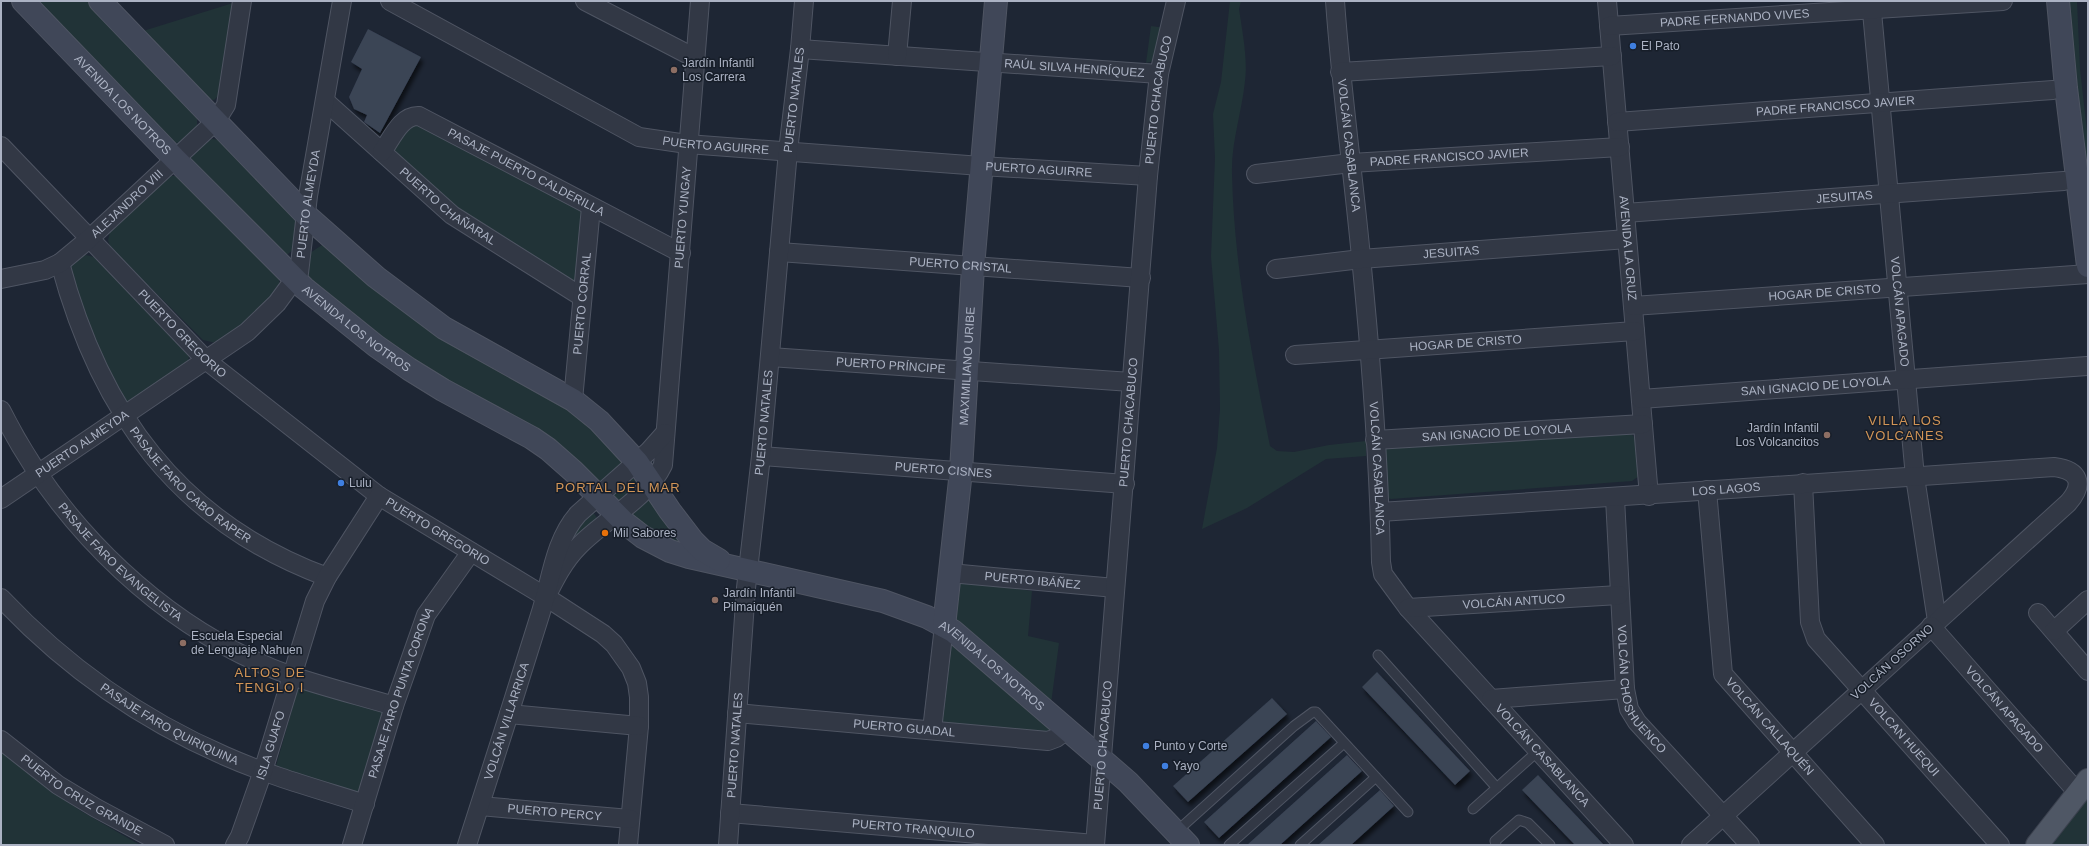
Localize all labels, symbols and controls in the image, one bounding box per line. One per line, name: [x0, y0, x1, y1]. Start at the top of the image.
street label: PADRE FERNANDO VIVES: [1659, 6, 1810, 30]
street label: PUERTO CHACABUCO: [1142, 34, 1175, 165]
place label: El Pato: [1641, 39, 1680, 53]
marker: El Pato: [1628, 41, 1638, 51]
street label: PUERTO NATALES: [781, 47, 807, 153]
street label: AVENIDA LOS NOTROS: [72, 52, 174, 158]
place label: Jardín Infantil Los Carrera: [682, 56, 754, 84]
street label: RAÚL SILVA HENRÍQUEZ: [1004, 56, 1145, 80]
marker: Jardín Infantil Los Carrera: [669, 65, 679, 75]
street label: VOLCÁN CASABLANCA: [1335, 78, 1363, 212]
street label: PADRE FRANCISCO JAVIER: [1756, 93, 1916, 119]
street label: PASAJE PUERTO CALDERILLA: [445, 125, 607, 219]
street label: PUERTO AGUIRRE: [662, 134, 770, 157]
street label: PADRE FRANCISCO JAVIER: [1369, 145, 1529, 169]
street label: PUERTO ALMEYDA: [294, 148, 323, 259]
street label: PUERTO AGUIRRE: [985, 159, 1093, 180]
street label: PUERTO CHAÑARAL: [397, 164, 499, 248]
street label: PUERTO YUNGAY: [672, 166, 694, 269]
street label: ALEJANDRO VIII: [88, 167, 166, 241]
street label: JESUITAS: [1816, 188, 1873, 206]
street label: AVENIDA LA CRUZ: [1617, 195, 1639, 301]
street label: JESUITAS: [1422, 243, 1480, 261]
street label: PUERTO CORRAL: [570, 251, 594, 355]
street label: PUERTO CRISTAL: [909, 254, 1013, 276]
street label: VOLCÁN APAGADO: [1888, 256, 1912, 367]
street label: AVENIDA LOS NOTROS: [299, 282, 413, 375]
street label: HOGAR DE CRISTO: [1768, 282, 1881, 303]
street label: PUERTO GREGORIO: [135, 287, 229, 381]
street label: MAXIMILIANO URIBE: [957, 306, 978, 426]
street label: HOGAR DE CRISTO: [1409, 332, 1522, 354]
street label: PUERTO PRÍNCIPE: [835, 355, 946, 376]
street label: PUERTO CHACABUCO: [1116, 357, 1141, 488]
street label: PUERTO NATALES: [752, 369, 776, 476]
street label: SAN IGNACIO DE LOYOLA: [1740, 374, 1891, 399]
street label: VOLCÁN CASABLANCA: [1366, 401, 1387, 535]
street label: PUERTO ALMEYDA: [33, 407, 131, 481]
district label: VILLA LOS VOLCANES: [1866, 413, 1944, 443]
street label: SAN IGNACIO DE LOYOLA: [1421, 421, 1572, 444]
place label: Jardín Infantil Los Volcancitos: [1736, 421, 1819, 449]
street label: PASAJE FARO CABO RAPER: [127, 424, 254, 546]
marker: Jardín Infantil Los Volcancitos: [1822, 430, 1832, 440]
street label: PUERTO CISNES: [894, 459, 993, 481]
place label: Lulu: [349, 476, 372, 490]
marker: Lulu: [336, 478, 346, 488]
district label: PORTAL DEL MAR: [555, 480, 681, 495]
street label: LOS LAGOS: [1691, 480, 1761, 499]
street label: PUERTO GREGORIO: [383, 495, 492, 568]
street label: PASAJE FARO EVANGELISTA: [55, 500, 185, 624]
place label: Mil Sabores: [613, 526, 676, 540]
marker: Mil Sabores: [600, 528, 610, 538]
street label: PUERTO IBÁÑEZ: [984, 569, 1081, 592]
place label: Jardín Infantil Pilmaiquén: [723, 586, 795, 614]
street label: VOLCÁN ANTUCO: [1462, 591, 1566, 612]
marker: Jardín Infantil Pilmaiquén: [710, 595, 720, 605]
street label: PASAJE FARO PUNTA CORONA: [366, 604, 436, 780]
street label: AVENIDA LOS NOTROS: [937, 618, 1047, 714]
street label: VOLCÁN OSORNO: [1847, 621, 1936, 703]
street label: VOLCÁN CHOSHUENCO: [1615, 625, 1669, 756]
place label: Escuela Especial de Lenguaje Nahuen: [191, 629, 302, 657]
marker: Escuela Especial de Lenguaje Nahuen: [178, 638, 188, 648]
street label: VOLCÁN VILLARRICA: [481, 661, 532, 782]
street label: VOLCÁN APAGADO: [1963, 663, 2046, 755]
district label: ALTOS DE TENGLO I: [234, 665, 306, 695]
street label: VOLCÁN CALLAQUÉN: [1723, 675, 1817, 778]
street label: PASAJE FARO QUIRIQUINA: [98, 680, 241, 768]
street label: PUERTO CHACABUCO: [1091, 680, 1115, 811]
street label: PUERTO NATALES: [724, 692, 746, 799]
street label: VOLCAN HUEQUI: [1865, 696, 1942, 779]
street label: VOLCÁN CASABLANCA: [1492, 701, 1593, 810]
street label: ISLA GUAFO: [253, 709, 288, 782]
street label: PUERTO GUADAL: [853, 717, 956, 740]
place label: Punto y Corte: [1154, 739, 1228, 753]
marker: Punto y Corte: [1141, 741, 1151, 751]
street label: PUERTO CRUZ GRANDE: [18, 752, 145, 839]
place label: Yayo: [1173, 759, 1200, 773]
marker: Yayo: [1160, 761, 1170, 771]
street label: PUERTO PERCY: [507, 801, 602, 824]
street label: PUERTO TRANQUILO: [852, 816, 975, 841]

